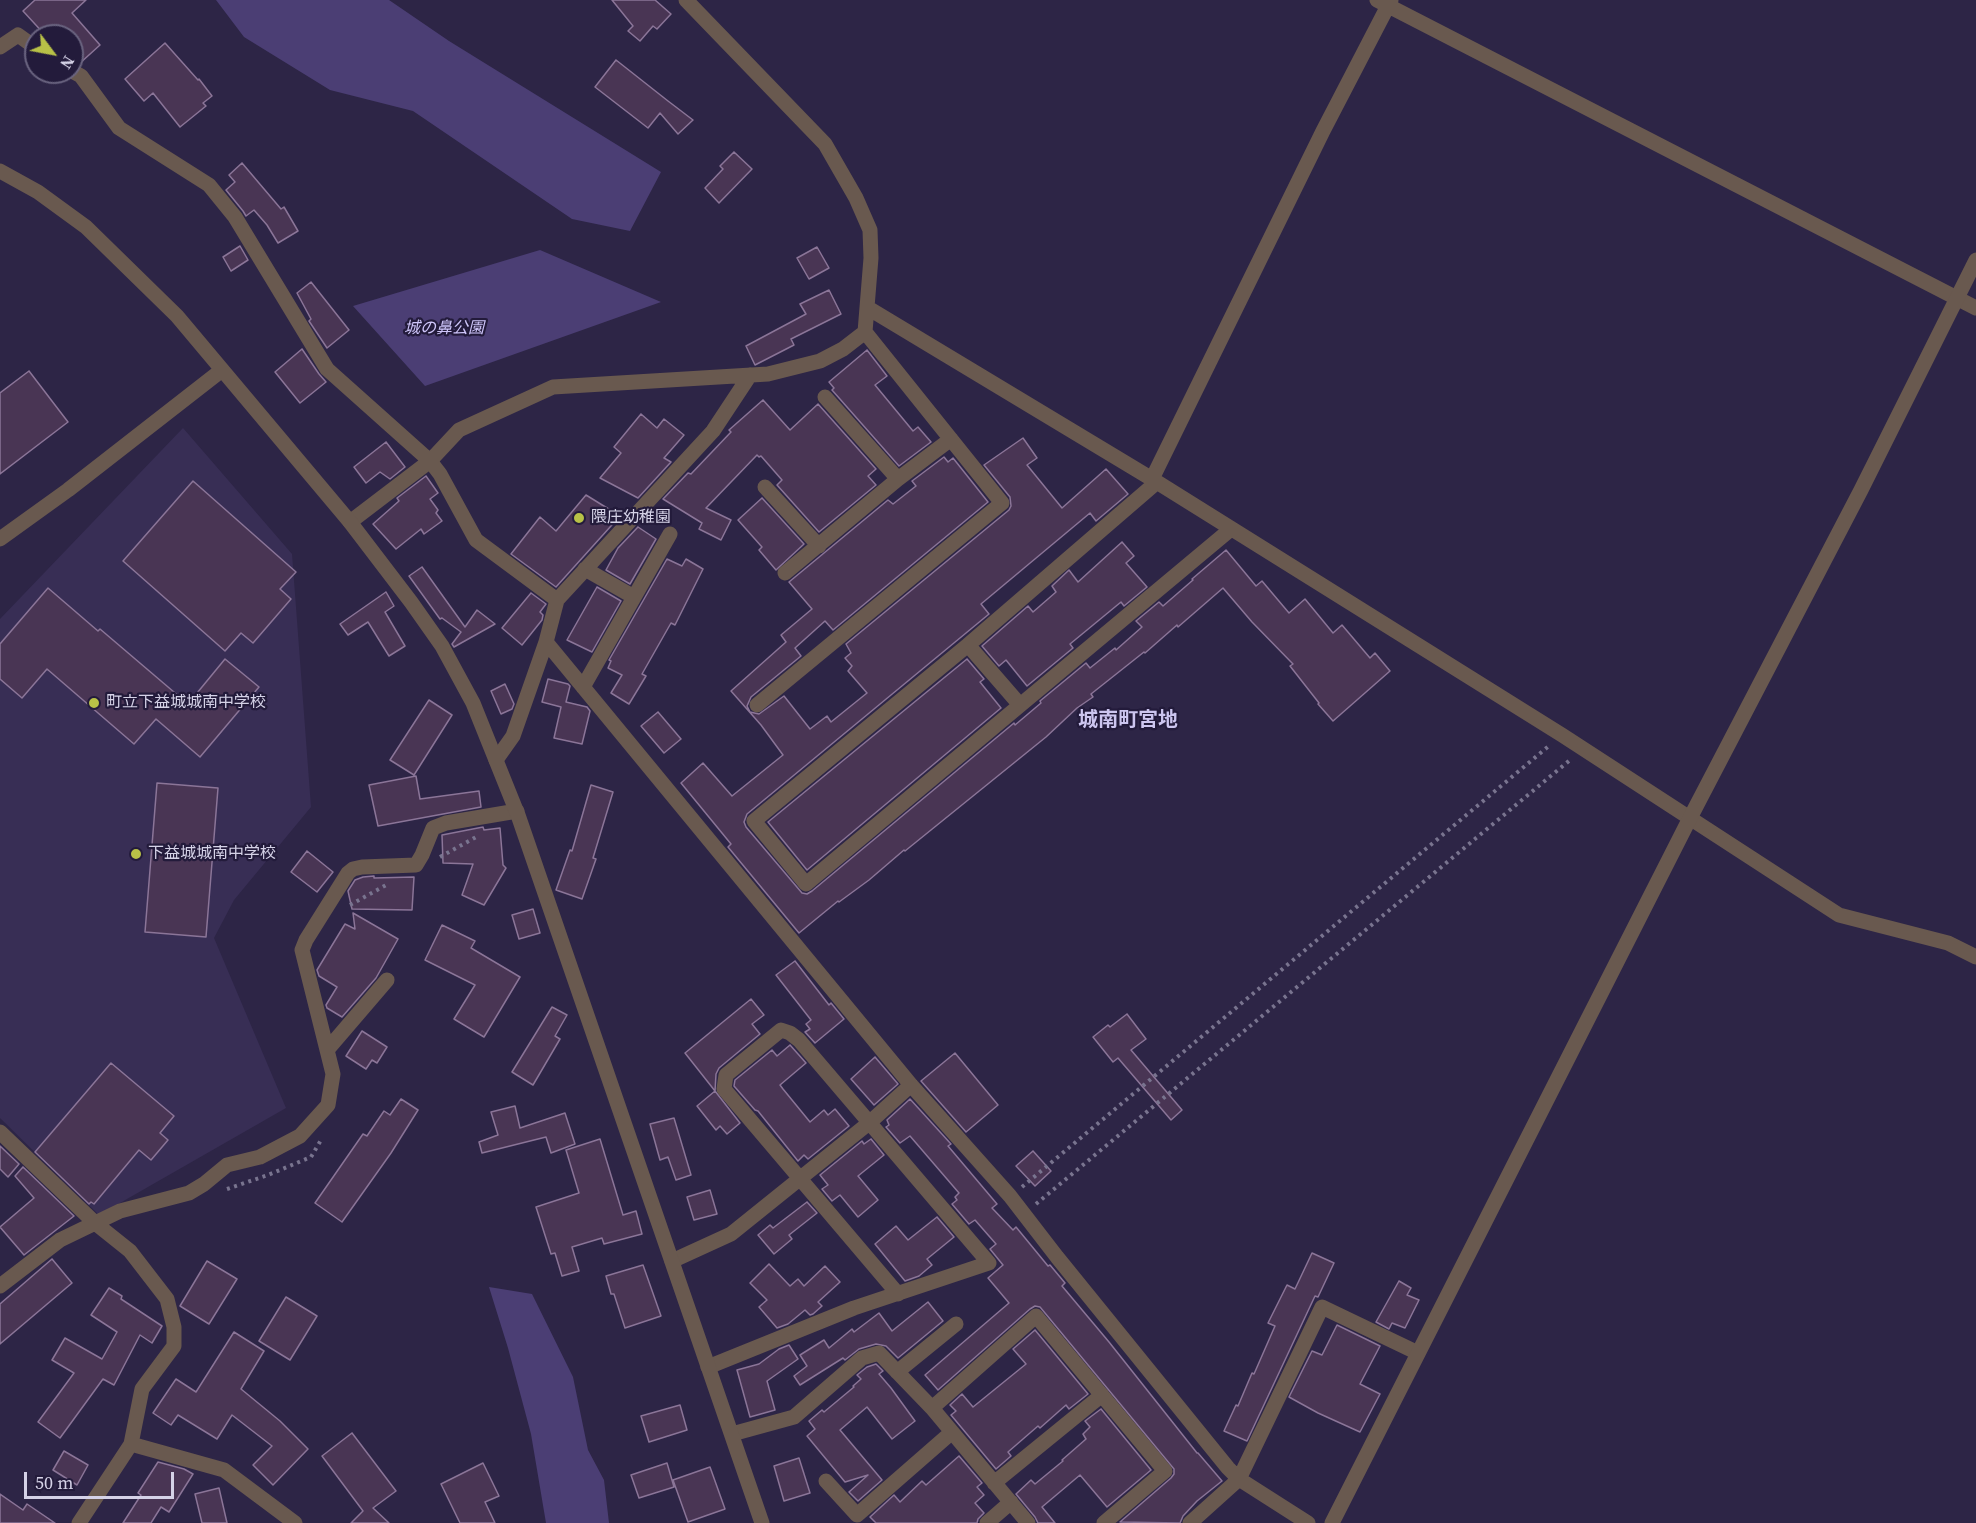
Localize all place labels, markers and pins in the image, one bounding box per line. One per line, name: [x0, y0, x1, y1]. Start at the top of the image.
place label: 隈庄幼稚園: [591, 508, 671, 528]
marker: 隈庄幼稚園: [572, 511, 586, 525]
place label: 町立下益城城南中学校: [106, 693, 266, 713]
marker: 町立下益城城南中学校: [87, 696, 101, 710]
place label: 下益城城南中学校: [148, 844, 276, 864]
marker: 下益城城南中学校: [129, 847, 143, 861]

